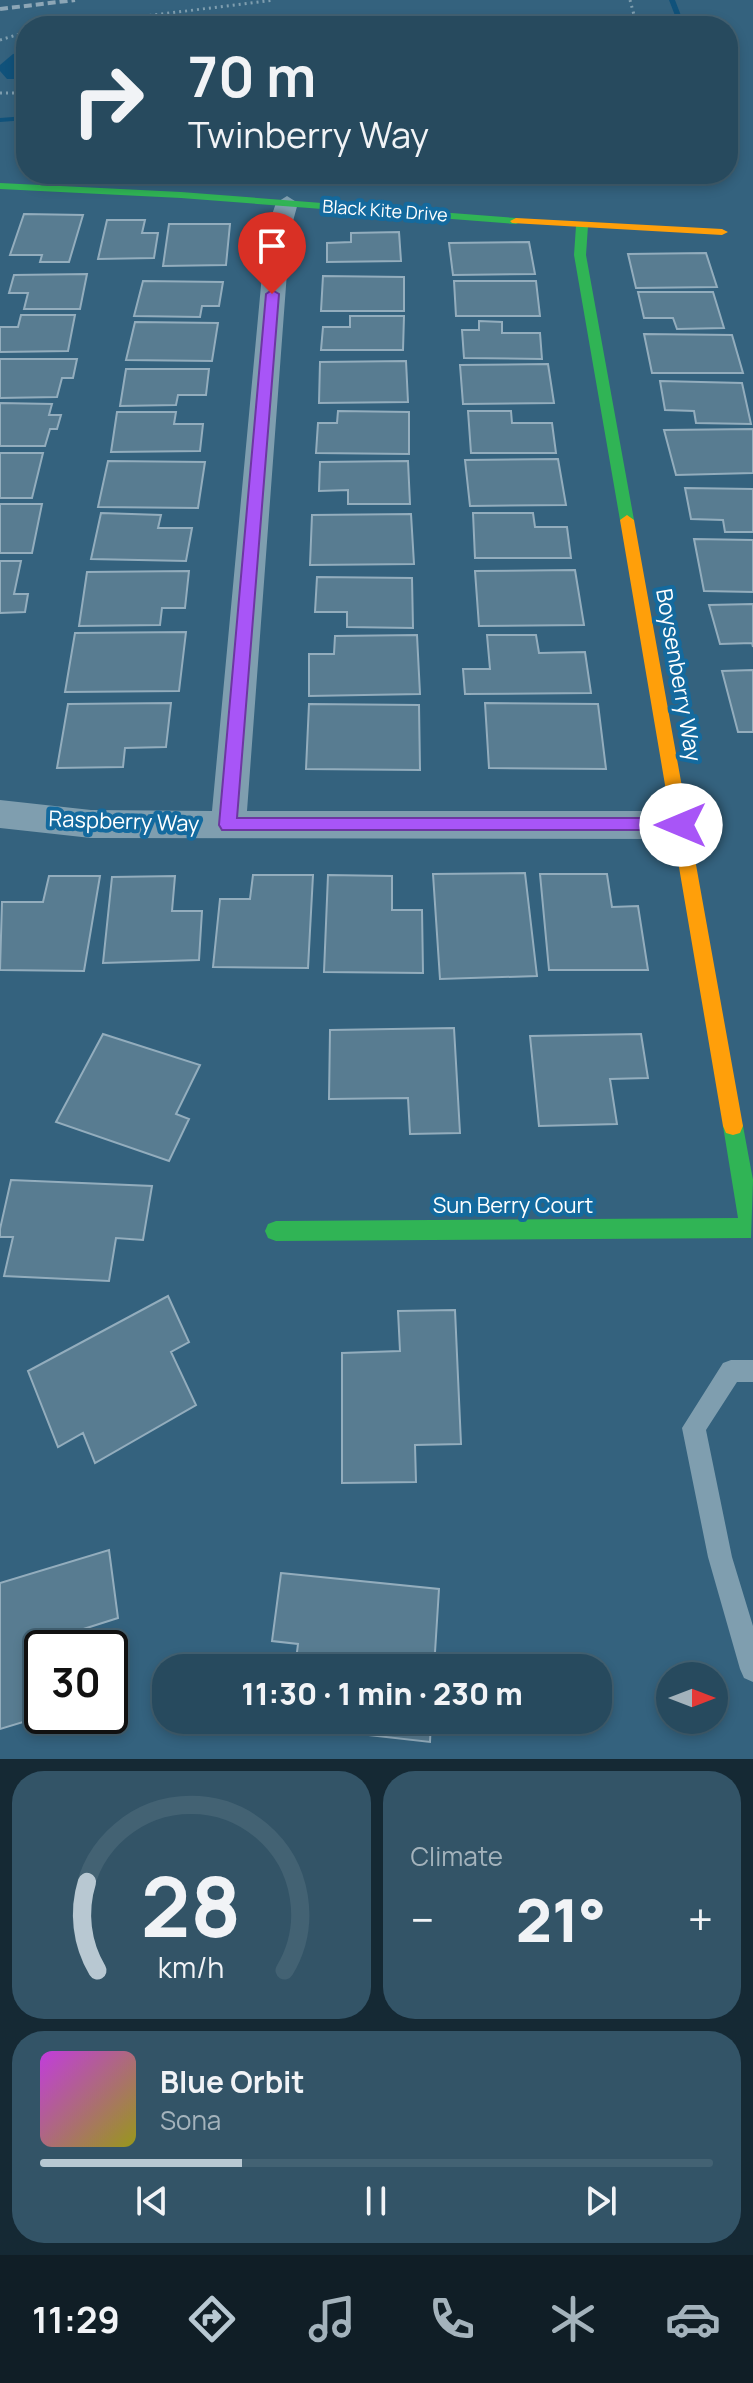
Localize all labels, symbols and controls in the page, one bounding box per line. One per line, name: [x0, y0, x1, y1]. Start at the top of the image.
text: 70 m: [188, 37, 316, 114]
icon: right: [56, 48, 160, 152]
text: Twinberry Way: [188, 110, 429, 159]
street label: Black Kite Drive: [322, 194, 449, 226]
pin: [238, 212, 306, 294]
icon: arrive: [250, 224, 294, 268]
street label: Boysenberry Way: [649, 586, 709, 764]
position arrow: [639, 783, 723, 867]
street label: Raspberry Way: [48, 803, 200, 839]
street label: Sun Berry Court: [433, 1190, 594, 1220]
speed limit sign: 30: [24, 1630, 128, 1734]
north arrow: [656, 1662, 728, 1734]
map controls: [656, 1662, 728, 1734]
text: 11:30 · 1 min · 230 m: [241, 1673, 523, 1714]
text: Climate: [411, 1838, 503, 1874]
text: 28: [141, 1848, 242, 1962]
text: 21°: [516, 1878, 606, 1960]
text: −: [411, 1889, 434, 1949]
text: +: [688, 1889, 713, 1949]
text: km/h: [158, 1948, 224, 1987]
text: Blue Orbit: [160, 2061, 305, 2102]
text: Sona: [160, 2102, 221, 2138]
icon: previous: [130, 2179, 174, 2223]
icon: pause: [354, 2179, 398, 2223]
icon: next: [579, 2179, 623, 2223]
icon: directions: [184, 2291, 240, 2347]
icon: music: [304, 2291, 360, 2347]
icon: phone: [424, 2291, 480, 2347]
icon: climate: [545, 2291, 601, 2347]
icon: car: [665, 2291, 721, 2347]
text: 11:29: [32, 2295, 120, 2344]

